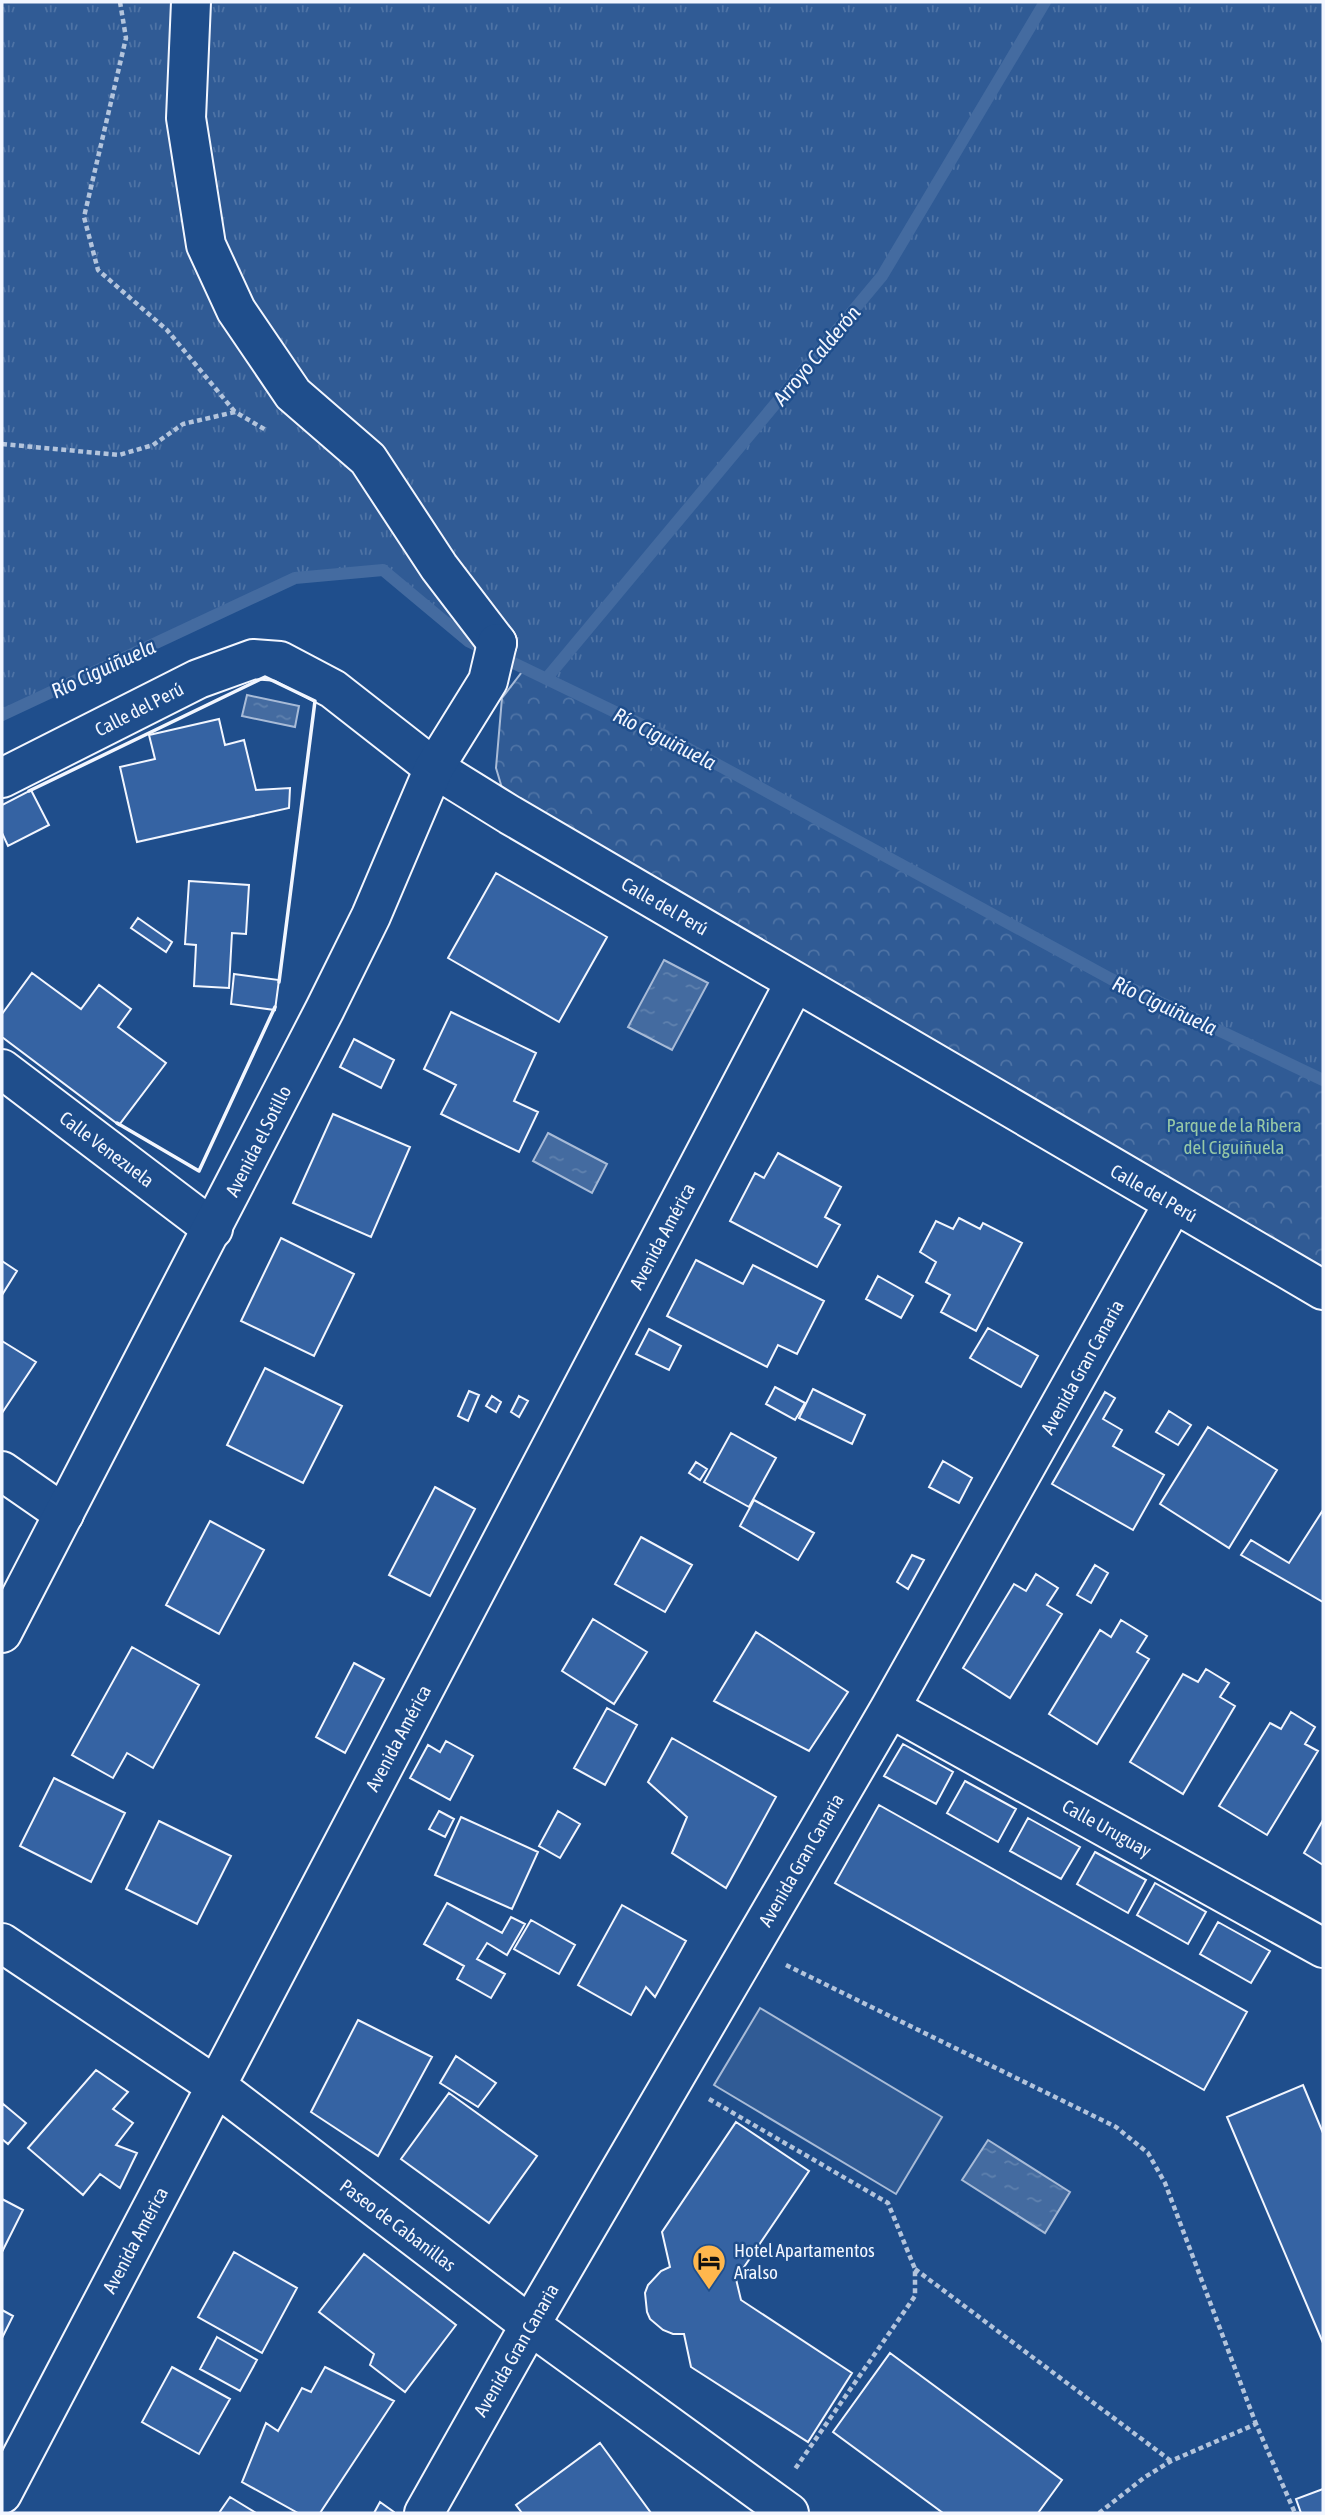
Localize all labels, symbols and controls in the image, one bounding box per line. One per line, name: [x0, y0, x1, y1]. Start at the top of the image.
water label: Arroyo Calderón: [767, 300, 865, 410]
water label: Río Ciguiñuela: [47, 633, 159, 703]
street label: Calle del Perú: [91, 677, 187, 741]
water label: Río Ciguiñuela: [610, 702, 721, 774]
street label: Calle del Perú: [618, 872, 712, 940]
water label: Río Ciguiñuela: [1109, 970, 1221, 1040]
street label: Avenida el Sotillo: [221, 1082, 295, 1200]
street label: Calle Venezuela: [56, 1106, 158, 1192]
park label: Parque de la Ribera del Ciguiñuela: [1166, 1114, 1302, 1158]
street label: Calle del Perú: [1107, 1159, 1201, 1227]
street label: Avenida América: [625, 1179, 699, 1293]
street label: Avenida Gran Canaria: [1036, 1296, 1128, 1438]
street label: Avenida América: [361, 1681, 435, 1795]
street label: Avenida Gran Canaria: [754, 1790, 848, 1930]
street label: Calle Uruguay: [1059, 1795, 1156, 1862]
street label: Paseo de Cabanillas: [336, 2174, 460, 2276]
street label: Avenida América: [98, 2183, 172, 2297]
place label: Hotel Apartamentos Aralso: [734, 2239, 875, 2283]
hotel icon: Hotel Apartamentos Aralso: [690, 2242, 728, 2291]
street label: Avenida Gran Canaria: [469, 2280, 563, 2420]

